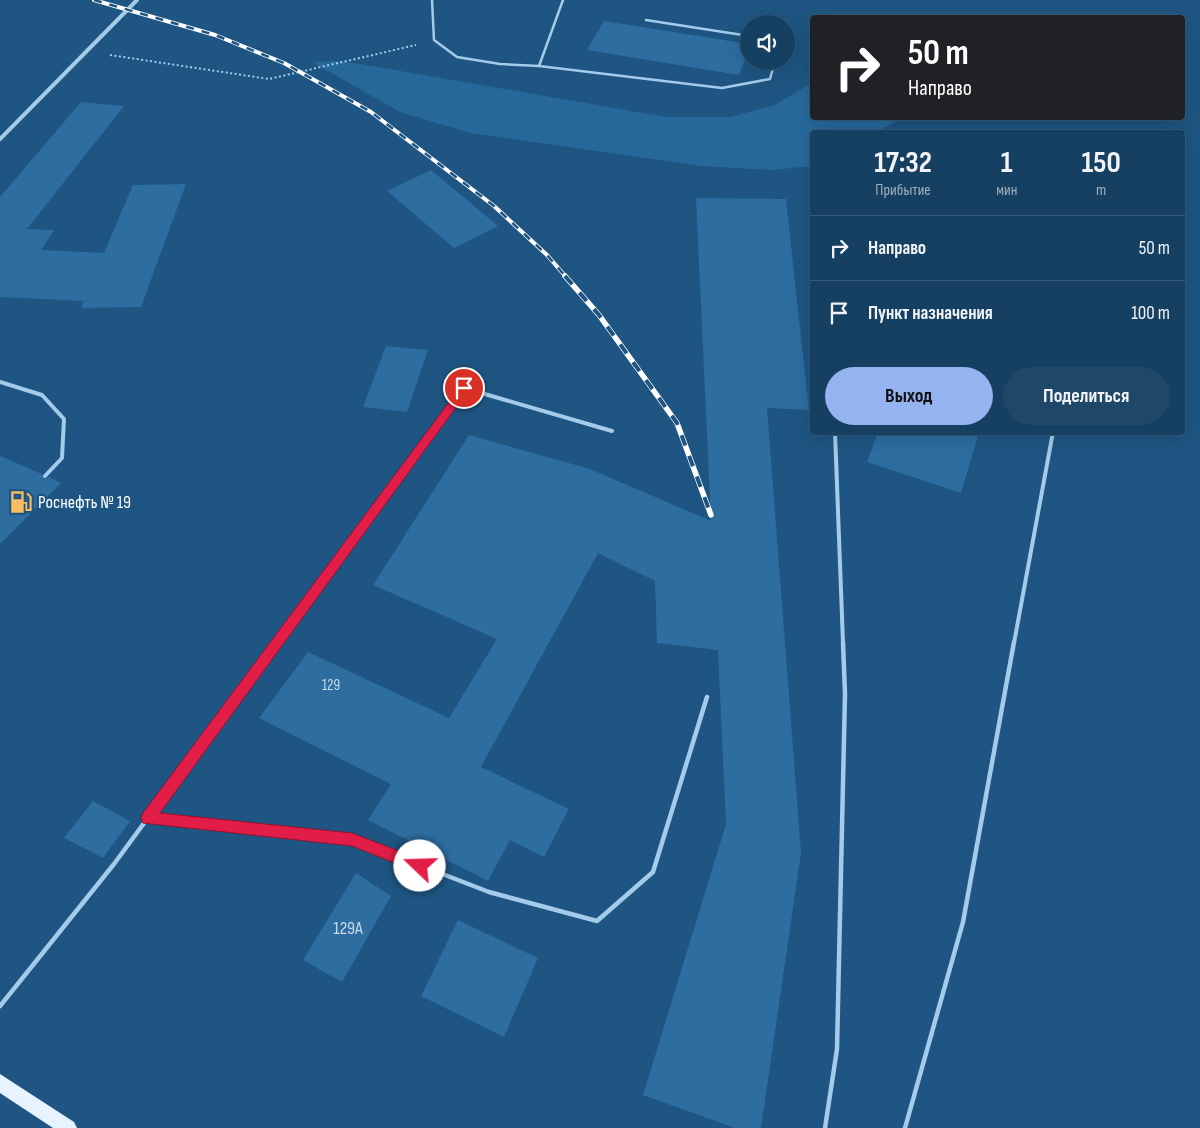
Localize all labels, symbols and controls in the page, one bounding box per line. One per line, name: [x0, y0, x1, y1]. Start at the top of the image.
map controls: [740, 15, 795, 70]
button: sound: [740, 15, 795, 70]
text: 50 m: [908, 32, 969, 75]
icon: right: [825, 35, 890, 100]
text: Направо: [908, 75, 972, 102]
text: 17:32: [874, 145, 932, 181]
text: 1: [1001, 145, 1013, 181]
text: 150: [1082, 145, 1121, 181]
text: Прибытие: [875, 181, 931, 200]
text: мин: [996, 181, 1017, 200]
text: m: [1096, 181, 1106, 200]
icon: right: [825, 234, 853, 262]
text: Направо: [868, 237, 926, 260]
text: 50 m: [1139, 237, 1170, 260]
icon: arrive: [825, 299, 853, 327]
text: Пункт назначения: [868, 302, 993, 325]
text: 100 m: [1131, 302, 1170, 325]
pin: [443, 367, 485, 409]
button: Выход: [825, 367, 993, 425]
button: Поделиться: [1003, 367, 1170, 425]
icon: arrive: [450, 374, 478, 402]
fuel station icon: Роснефть № 19: [8, 489, 34, 515]
place label: Роснефть № 19: [38, 492, 131, 513]
house number: 129: [322, 676, 340, 695]
position arrow: [393, 839, 445, 891]
house number: 129А: [333, 918, 363, 939]

